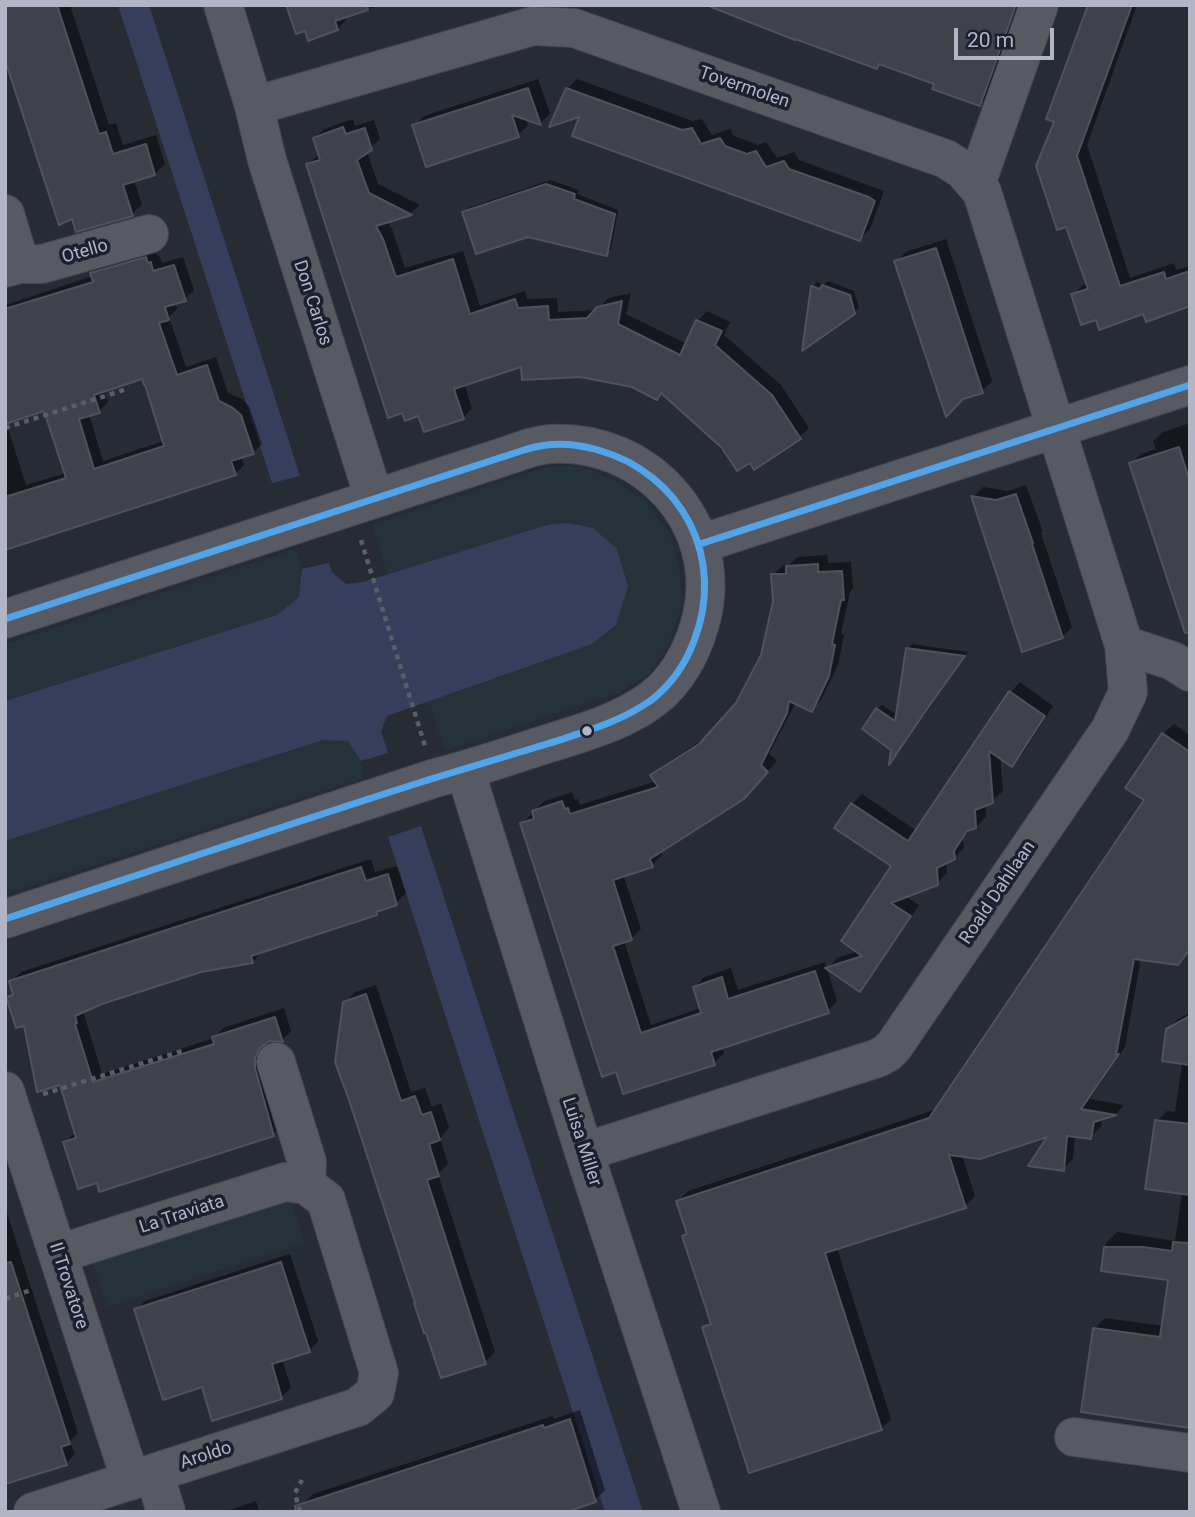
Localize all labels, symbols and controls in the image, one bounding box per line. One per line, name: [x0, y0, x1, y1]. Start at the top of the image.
scale bar: [957, 14, 1057, 58]
text: 20 m: [967, 28, 1014, 52]
street label: Tovermolen: [696, 62, 792, 114]
street label: Otello: [60, 235, 110, 269]
street label: Don Carlos: [288, 258, 336, 348]
unlabelled marker: [580, 724, 594, 738]
street label: Roald Dahllaan: [956, 837, 1040, 949]
street label: Luisa Miller: [557, 1095, 605, 1189]
street label: La Traviata: [137, 1191, 227, 1239]
street label: Il Trovatore: [44, 1240, 92, 1332]
street label: Aroldo: [178, 1438, 234, 1474]

